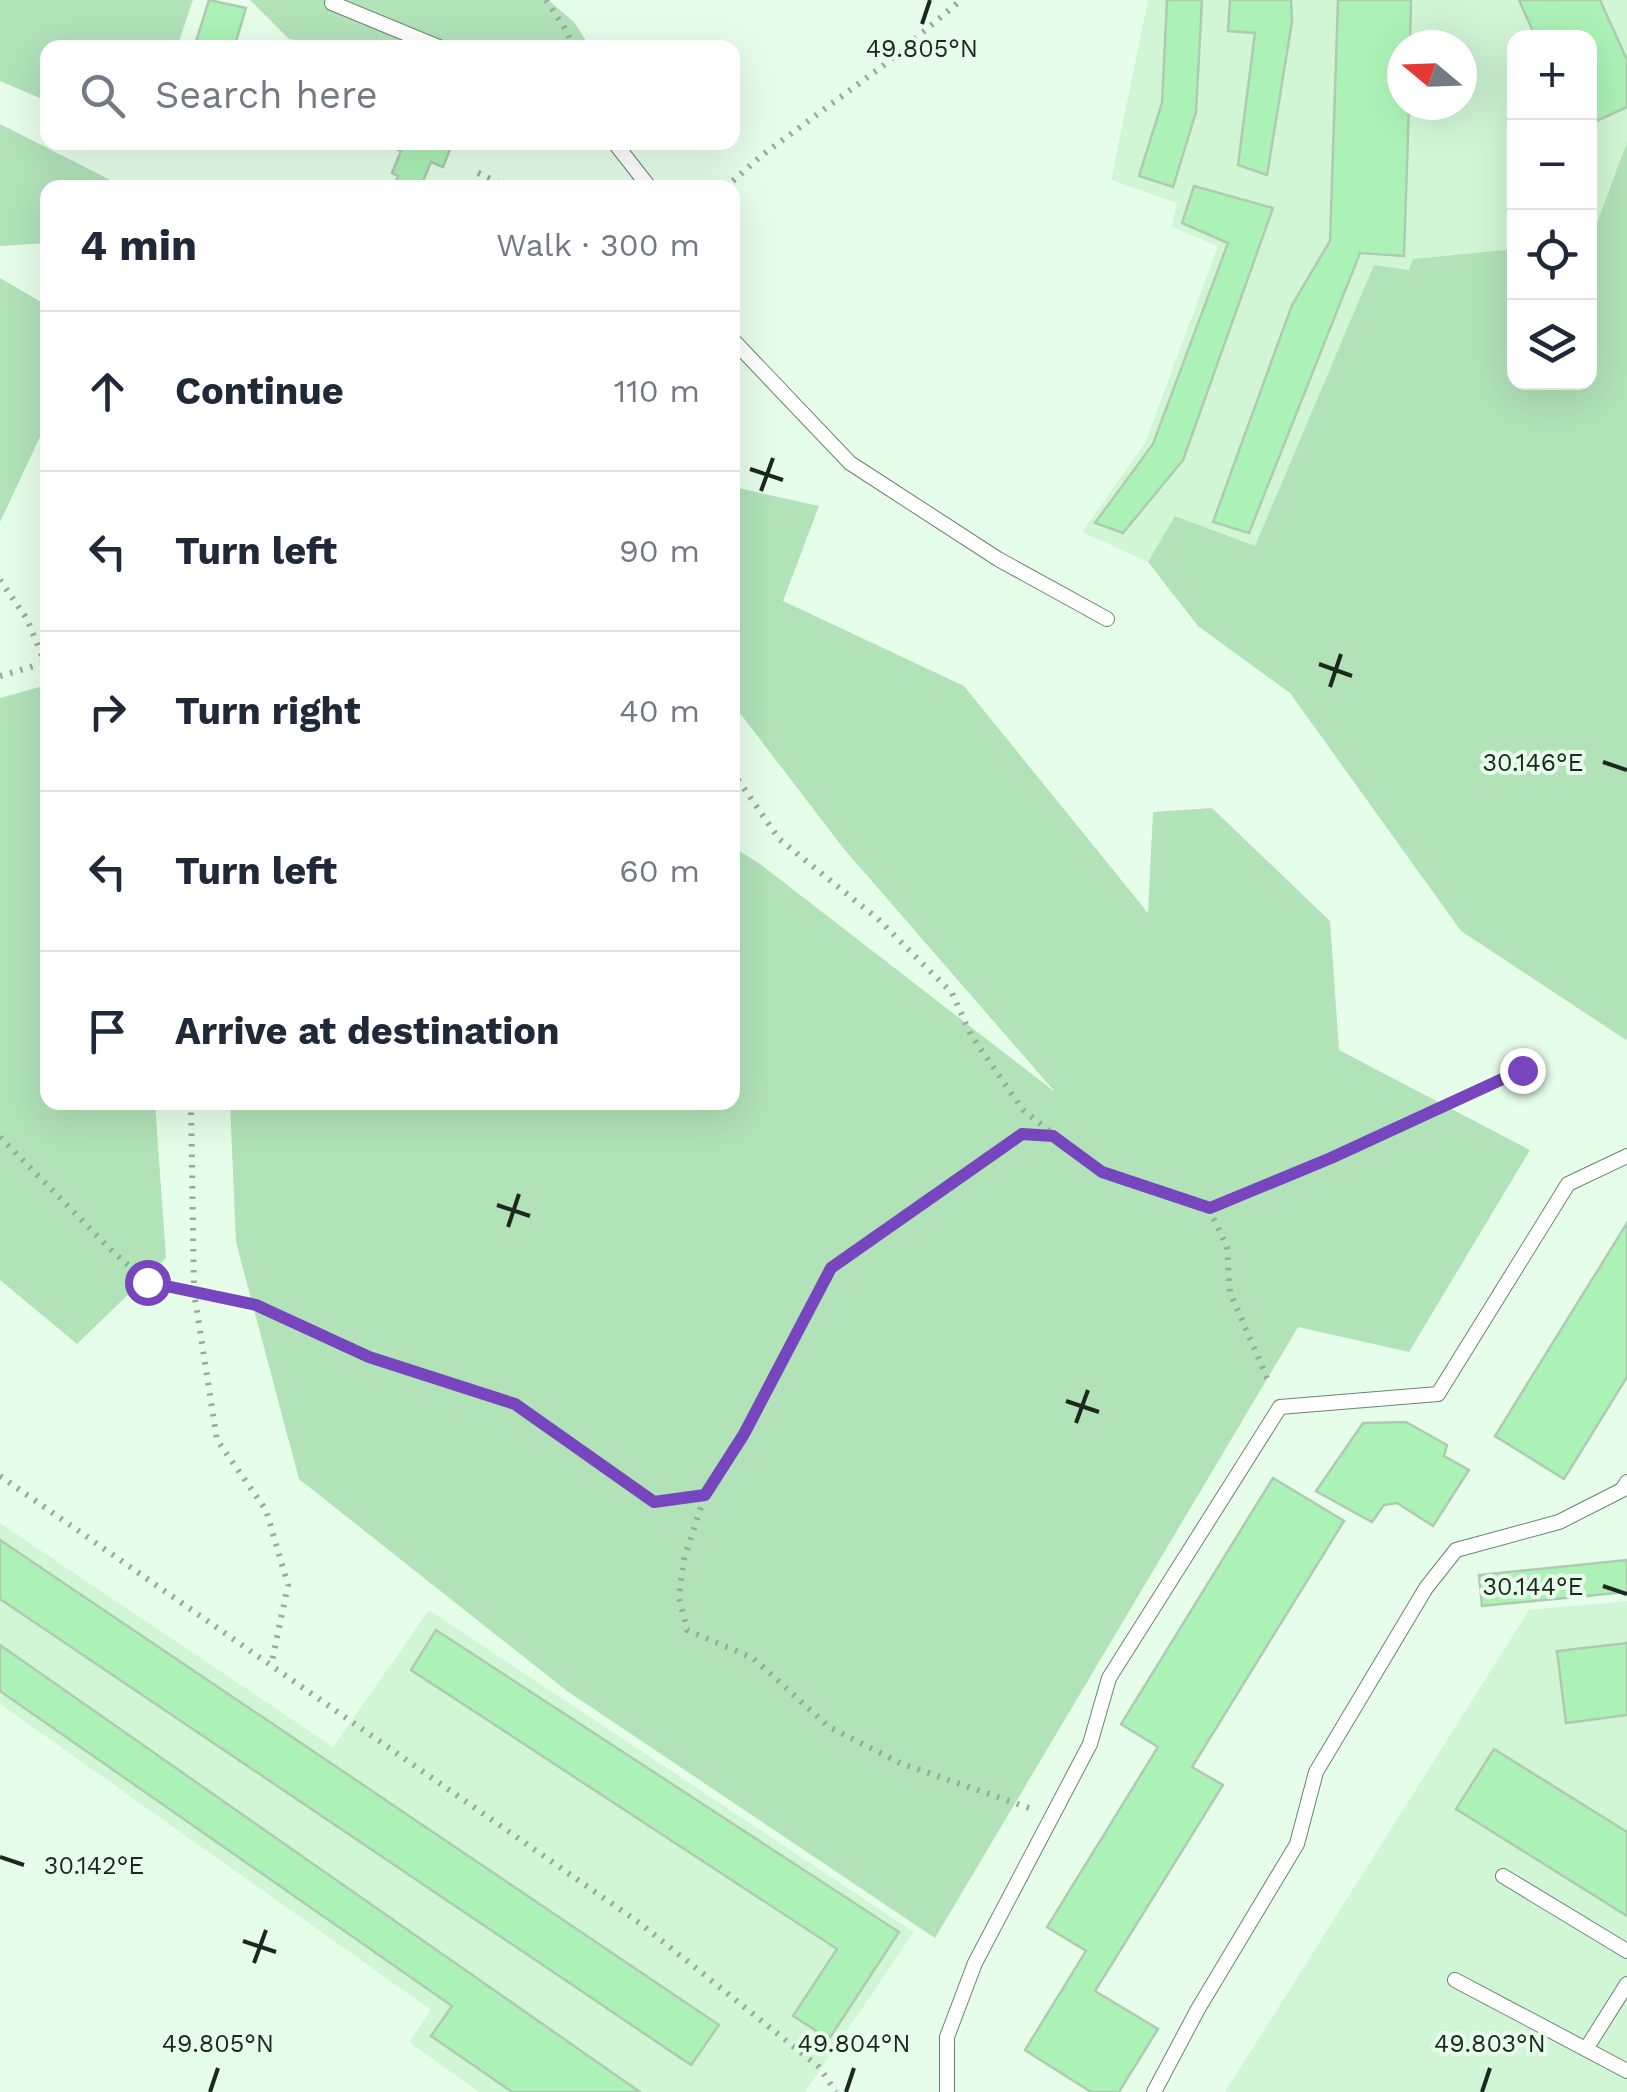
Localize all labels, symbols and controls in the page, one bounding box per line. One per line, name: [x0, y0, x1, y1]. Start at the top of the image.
north arrow: [1387, 30, 1477, 120]
map controls: [1507, 30, 1597, 390]
button: +: [1507, 30, 1597, 120]
text: 49.805°N: [866, 34, 978, 63]
search box: [40, 40, 740, 150]
icon: search: [75, 68, 130, 123]
text: Search here: [155, 73, 378, 117]
button: −: [1507, 120, 1597, 210]
button: locate: [1507, 210, 1597, 300]
text: 4 min: [80, 221, 197, 270]
text: Walk · 300 m: [496, 226, 700, 264]
button: layers: [1507, 300, 1597, 390]
icon: ahead: [80, 364, 135, 419]
text: Continue: [175, 369, 344, 413]
text: 110 m: [614, 372, 700, 410]
icon: left: [80, 524, 135, 579]
text: Turn left: [175, 529, 337, 573]
text: 90 m: [619, 532, 700, 570]
icon: right: [80, 684, 135, 739]
text: Turn right: [175, 689, 361, 733]
text: 40 m: [619, 692, 700, 730]
text: 30.146°E: [1483, 748, 1583, 777]
icon: left: [80, 844, 135, 899]
text: Turn left: [175, 849, 337, 893]
text: 60 m: [619, 852, 700, 890]
icon: arrive: [80, 1004, 135, 1059]
text: Arrive at destination: [175, 1009, 560, 1053]
route end: [1500, 1048, 1546, 1094]
route start: [125, 1260, 171, 1306]
text: 30.144°E: [1483, 1572, 1583, 1601]
text: 30.142°E: [44, 1851, 144, 1880]
text: 49.805°N: [162, 2029, 274, 2058]
text: 49.804°N: [797, 2029, 911, 2058]
text: 49.803°N: [1434, 2029, 1546, 2058]

